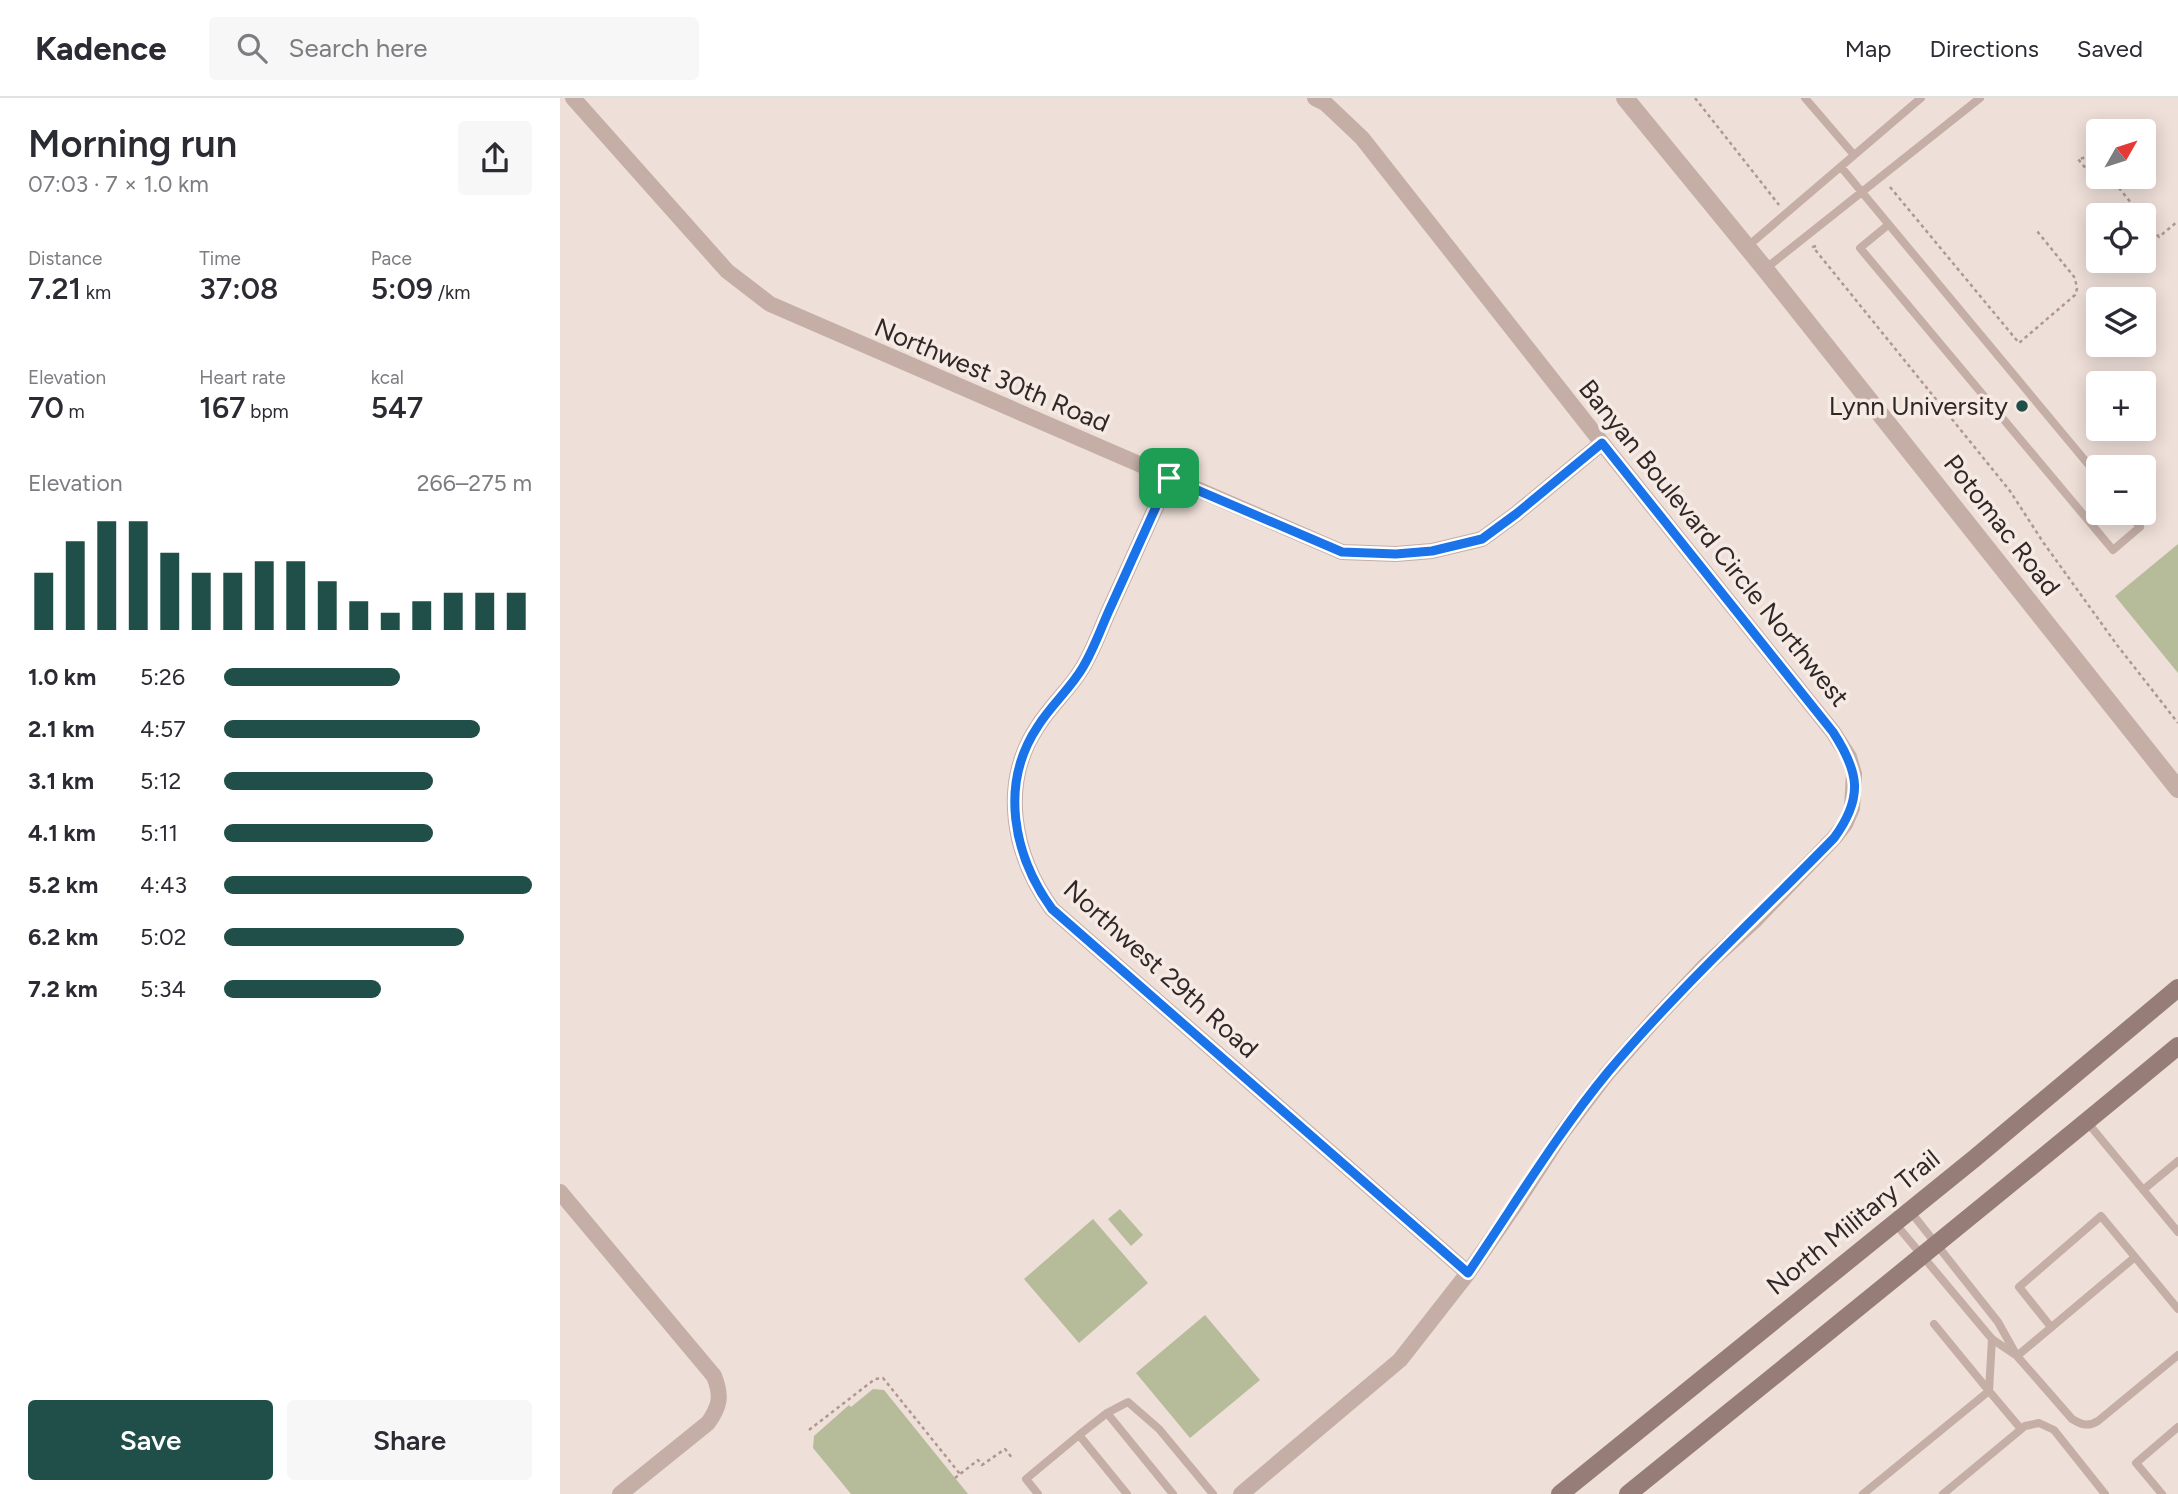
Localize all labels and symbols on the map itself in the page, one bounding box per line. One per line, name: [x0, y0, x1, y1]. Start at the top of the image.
north arrow: [2086, 119, 2156, 189]
street label: Northwest 30th Road: [870, 311, 1114, 439]
street label: Banyan Boulevard Circle Northwest: [1572, 373, 1856, 713]
place label: Lynn University: [1829, 390, 2008, 422]
marker: Lynn University: [2014, 398, 2030, 414]
pin: [1139, 448, 1199, 508]
street label: Potomac Road: [1937, 448, 2067, 602]
street label: Northwest 29th Road: [1057, 873, 1265, 1065]
street label: North Military Trail: [1760, 1142, 1946, 1302]

